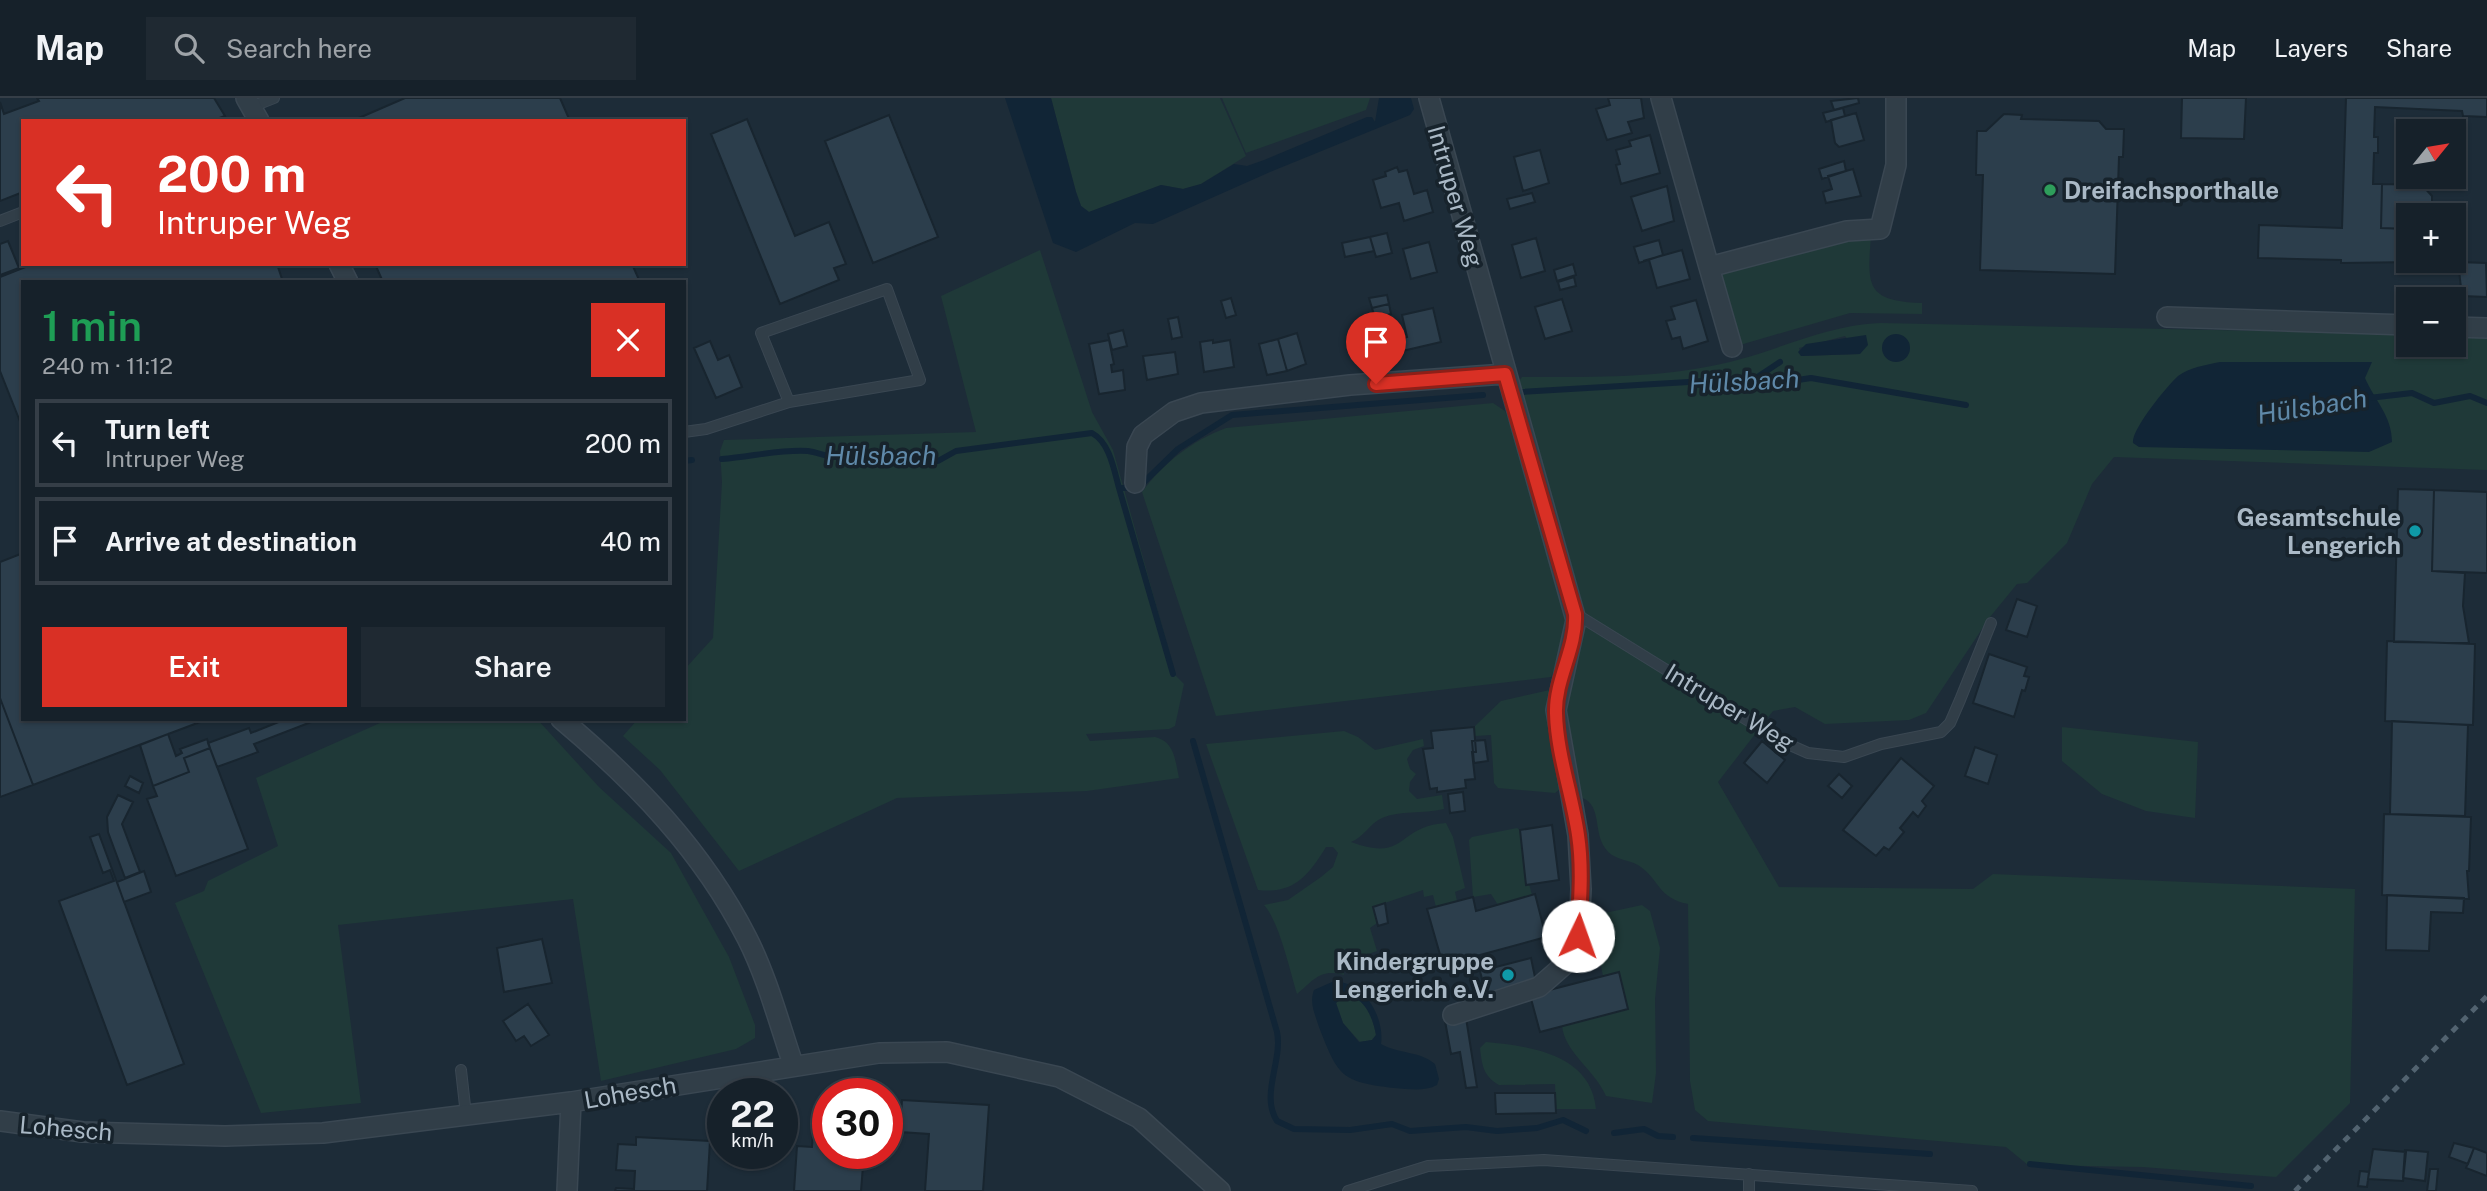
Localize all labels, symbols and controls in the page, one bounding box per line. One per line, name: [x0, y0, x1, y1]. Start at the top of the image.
search box: [146, 17, 636, 80]
text: Map: [35, 29, 104, 67]
icon: search: [170, 29, 208, 67]
text: Search here: [226, 33, 372, 64]
text: Map: [2187, 34, 2236, 62]
text: Layers: [2274, 34, 2348, 62]
text: Share: [2386, 34, 2452, 62]
north arrow: [2396, 119, 2466, 189]
map controls: [2396, 119, 2466, 357]
street label: Intruper Weg: [1422, 122, 1490, 270]
text: 200 m: [157, 145, 306, 203]
icon: left: [42, 147, 133, 238]
place label: Dreifachsporthalle: [2064, 176, 2279, 204]
marker: Dreifachsporthalle: [2042, 182, 2058, 198]
button: +: [2396, 203, 2466, 273]
text: Intruper Weg: [157, 204, 351, 241]
button: −: [2396, 287, 2466, 357]
text: 1 min: [42, 301, 142, 350]
button: close: [591, 303, 665, 377]
pin: [1346, 312, 1406, 384]
icon: arrive: [1357, 323, 1395, 361]
text: 240 m · 11:12: [42, 352, 173, 379]
water label: Hülsbach: [1688, 363, 1800, 399]
water label: Hülsbach: [2255, 382, 2369, 430]
text: Turn left: [105, 414, 210, 445]
icon: left: [46, 424, 84, 462]
text: 200 m: [585, 428, 661, 459]
water label: Hülsbach: [826, 440, 936, 471]
text: Intruper Weg: [105, 445, 245, 472]
place label: Gesamtschule Lengerich: [2236, 503, 2401, 559]
icon: arrive: [46, 522, 84, 560]
marker: Gesamtschule Lengerich: [2407, 523, 2423, 539]
text: Arrive at destination: [105, 526, 357, 557]
text: 40 m: [600, 526, 661, 557]
button: Exit: [42, 627, 347, 707]
button: Share: [361, 627, 665, 707]
street label: Intruper Weg: [1660, 657, 1800, 757]
position arrow: [1541, 899, 1615, 973]
place label: Kindergruppe Lengerich e.V.: [1334, 947, 1494, 1003]
marker: Kindergruppe Lengerich e.V.: [1500, 967, 1516, 983]
street label: Lohesch: [582, 1070, 678, 1114]
speed limit sign: 30: [812, 1078, 903, 1169]
text: 22: [730, 1094, 775, 1135]
street label: Lohesch: [18, 1110, 114, 1146]
text: km/h: [731, 1130, 774, 1151]

